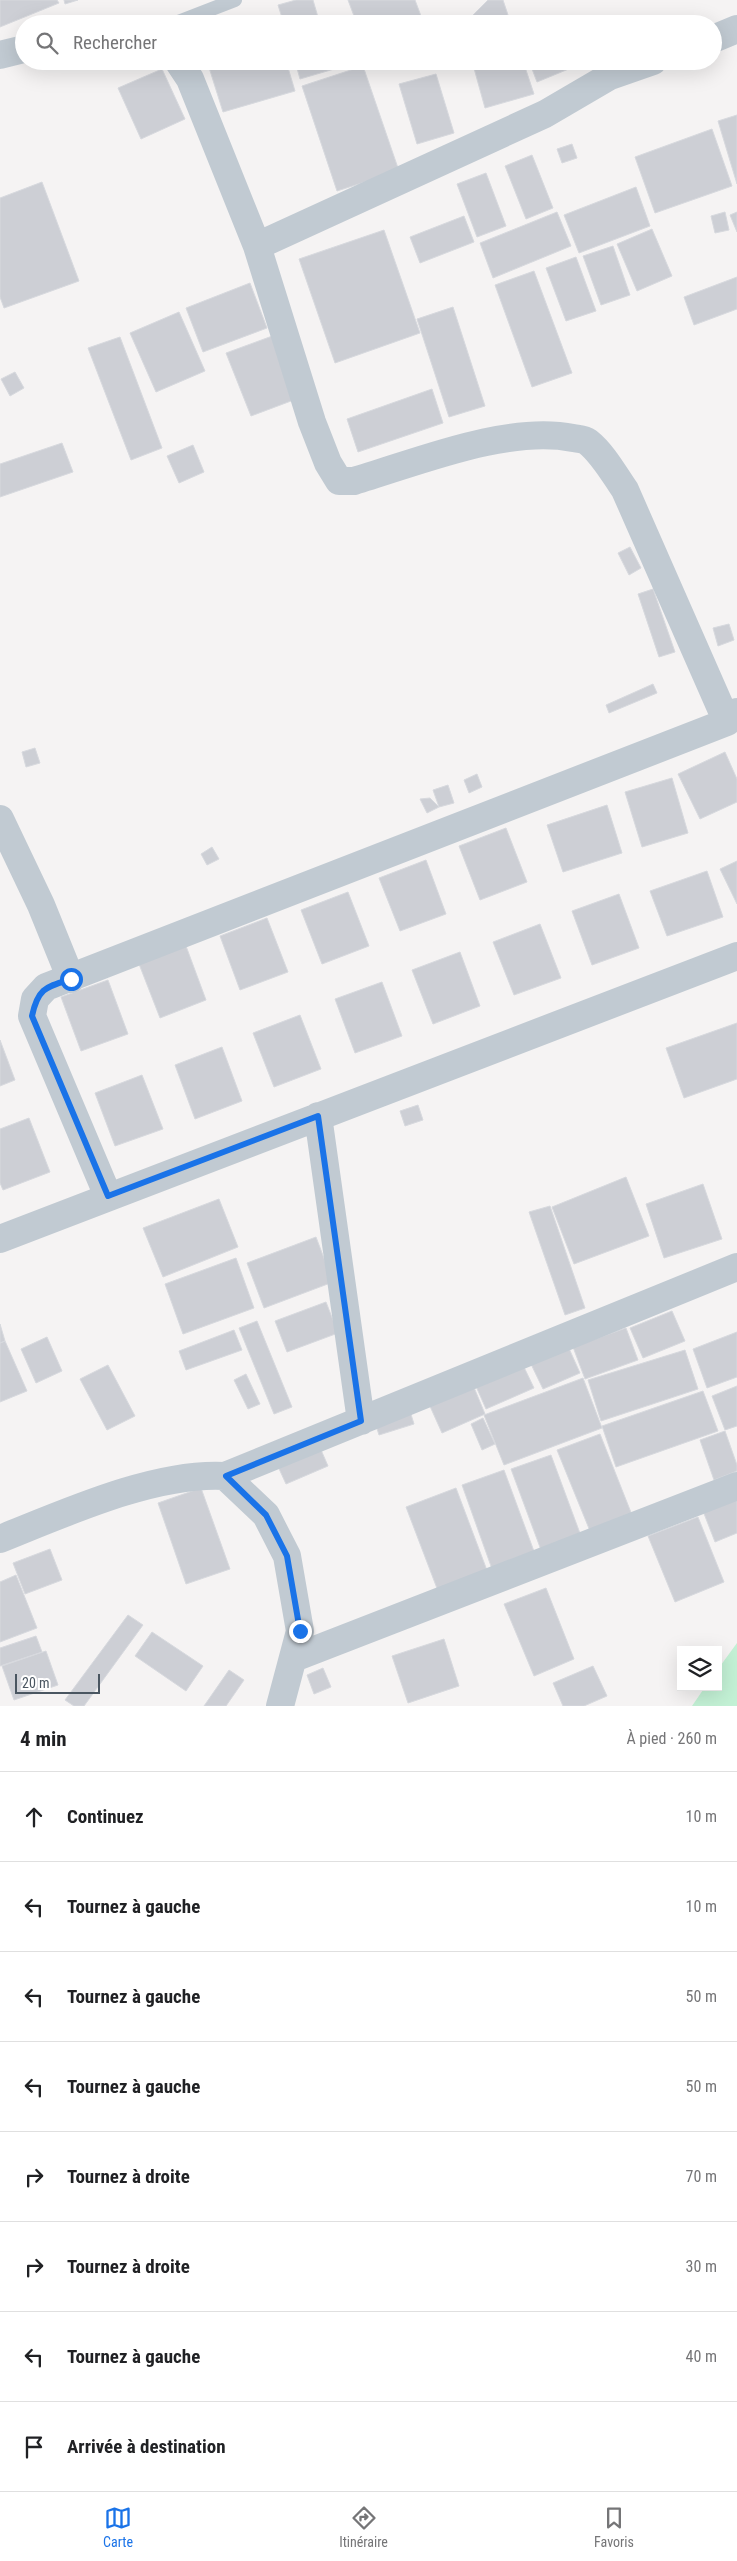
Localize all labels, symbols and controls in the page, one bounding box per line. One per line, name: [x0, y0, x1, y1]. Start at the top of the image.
search box: [15, 15, 722, 70]
icon: search: [33, 29, 61, 57]
text: Rechercher: [73, 31, 157, 54]
route start: [60, 968, 83, 991]
route end: [289, 1620, 312, 1643]
map controls: [677, 1646, 722, 1691]
button: layers: [677, 1646, 722, 1691]
scale bar: [15, 1671, 100, 1694]
text: 20 m: [22, 1675, 50, 1691]
text: 4 min: [20, 1727, 67, 1751]
text: À pied · 260 m: [626, 1729, 717, 1748]
icon: ahead: [20, 1803, 48, 1831]
text: Continuez: [67, 1805, 144, 1828]
text: 10 m: [685, 1807, 717, 1826]
icon: left: [20, 1893, 48, 1921]
text: Tournez à gauche: [67, 1895, 200, 1918]
text: 10 m: [685, 1897, 717, 1916]
icon: left: [20, 1983, 48, 2011]
text: Tournez à gauche: [67, 1985, 200, 2008]
text: 50 m: [685, 1987, 717, 2006]
icon: left: [20, 2073, 48, 2101]
text: Tournez à gauche: [67, 2075, 200, 2098]
text: 50 m: [685, 2077, 717, 2096]
icon: right: [20, 2163, 48, 2191]
text: Tournez à droite: [67, 2165, 190, 2188]
text: 70 m: [685, 2167, 717, 2186]
icon: right: [20, 2253, 48, 2281]
text: Tournez à droite: [67, 2255, 190, 2278]
text: 30 m: [685, 2257, 717, 2276]
icon: left: [20, 2343, 48, 2371]
text: Tournez à gauche: [67, 2345, 200, 2368]
text: 40 m: [685, 2347, 717, 2366]
icon: arrive: [20, 2433, 48, 2461]
text: Arrivée à destination: [67, 2435, 226, 2458]
tab: Carte: [103, 2504, 133, 2550]
tab: Itinéraire: [339, 2504, 388, 2550]
tab: Favoris: [594, 2504, 634, 2550]

